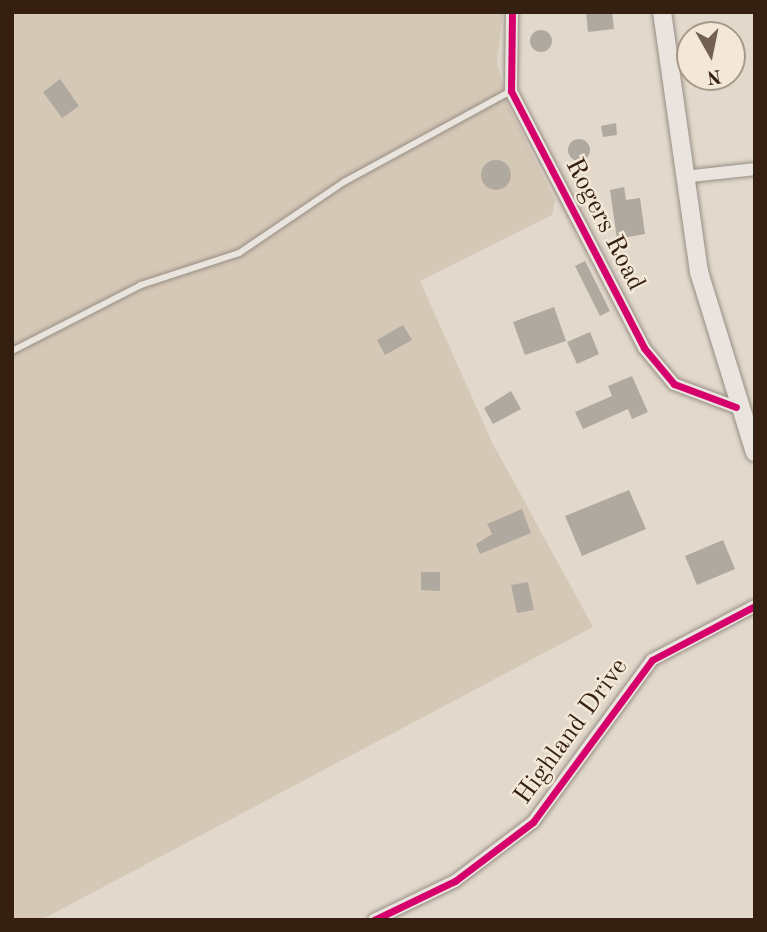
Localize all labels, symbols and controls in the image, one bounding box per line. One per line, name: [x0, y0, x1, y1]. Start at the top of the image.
north arrow: [676, 21, 746, 91]
text: N: [705, 65, 723, 86]
street label: Rogers Road: [557, 153, 651, 297]
street label: Highland Drive: [509, 653, 635, 811]

